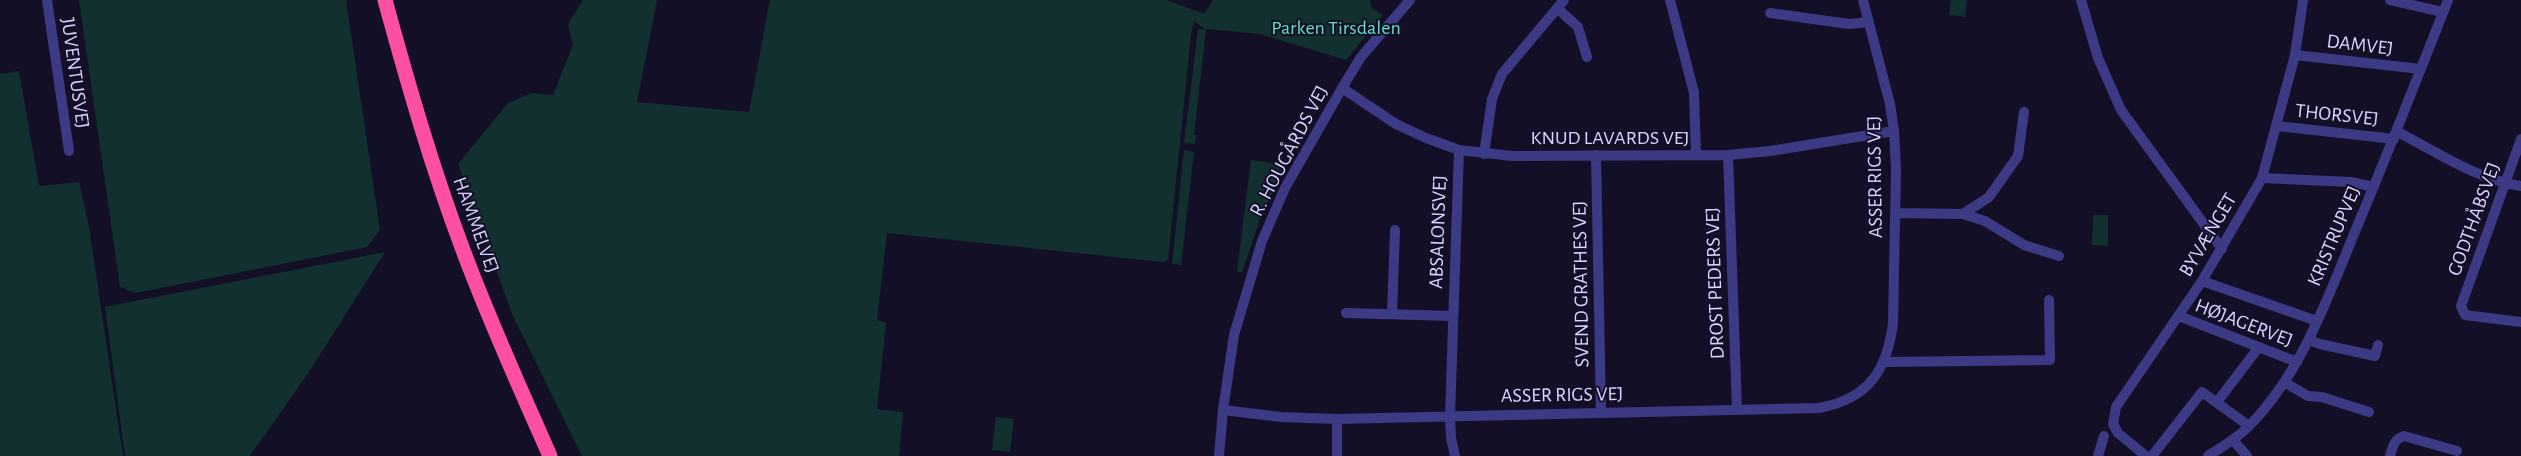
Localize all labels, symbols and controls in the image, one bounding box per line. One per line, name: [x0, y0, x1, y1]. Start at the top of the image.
street label: JUVENTUSVEJ: [55, 16, 95, 130]
park label: Parken Tirsdalen: [1271, 16, 1401, 40]
street label: DAMVEJ: [2325, 29, 2395, 61]
street label: R. HOUGÅRDS VEJ: [1244, 81, 1334, 221]
street label: THORSVEJ: [2294, 99, 2380, 131]
street label: ASSER RIGS VEJ: [1862, 116, 1888, 238]
street label: KNUD LAVARDS VEJ: [1530, 126, 1690, 150]
street label: GODTHÅBSVEJ: [2442, 159, 2506, 279]
street label: HAMMELVEJ: [447, 173, 505, 277]
street label: ABSALONSVEJ: [1424, 175, 1452, 289]
street label: KRISTRUPVEJ: [2302, 182, 2366, 290]
street label: BYVÆNGET: [2174, 189, 2242, 281]
street label: SVEND GRATHES VEJ: [1568, 200, 1594, 368]
street label: DROST PEDERS VEJ: [1700, 206, 1730, 360]
street label: HØJAGERVEJ: [2192, 293, 2296, 353]
street label: ASSER RIGS VEJ: [1501, 382, 1623, 408]

